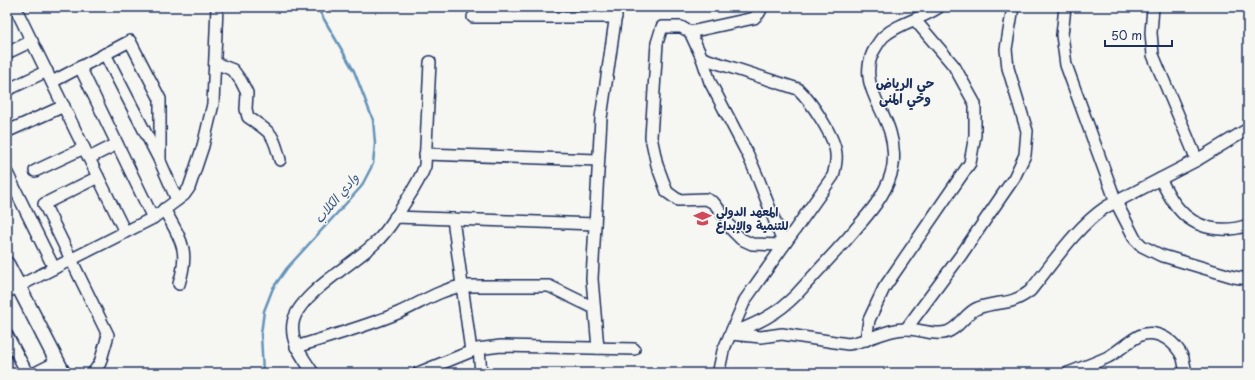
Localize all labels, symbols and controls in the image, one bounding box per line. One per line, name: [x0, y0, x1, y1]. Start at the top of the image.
scale bar: [1105, 22, 1172, 48]
text: 50 m: [1111, 26, 1142, 44]
district label: حي الرياض وحي المنى: [876, 73, 935, 111]
water label: وادي الكلاب: [309, 168, 363, 228]
place label: المعهد الدولي للتنمية والإبداع: [716, 202, 789, 234]
school or university icon: المعهد الدولي للتنمية والإبداع: [693, 209, 713, 229]

